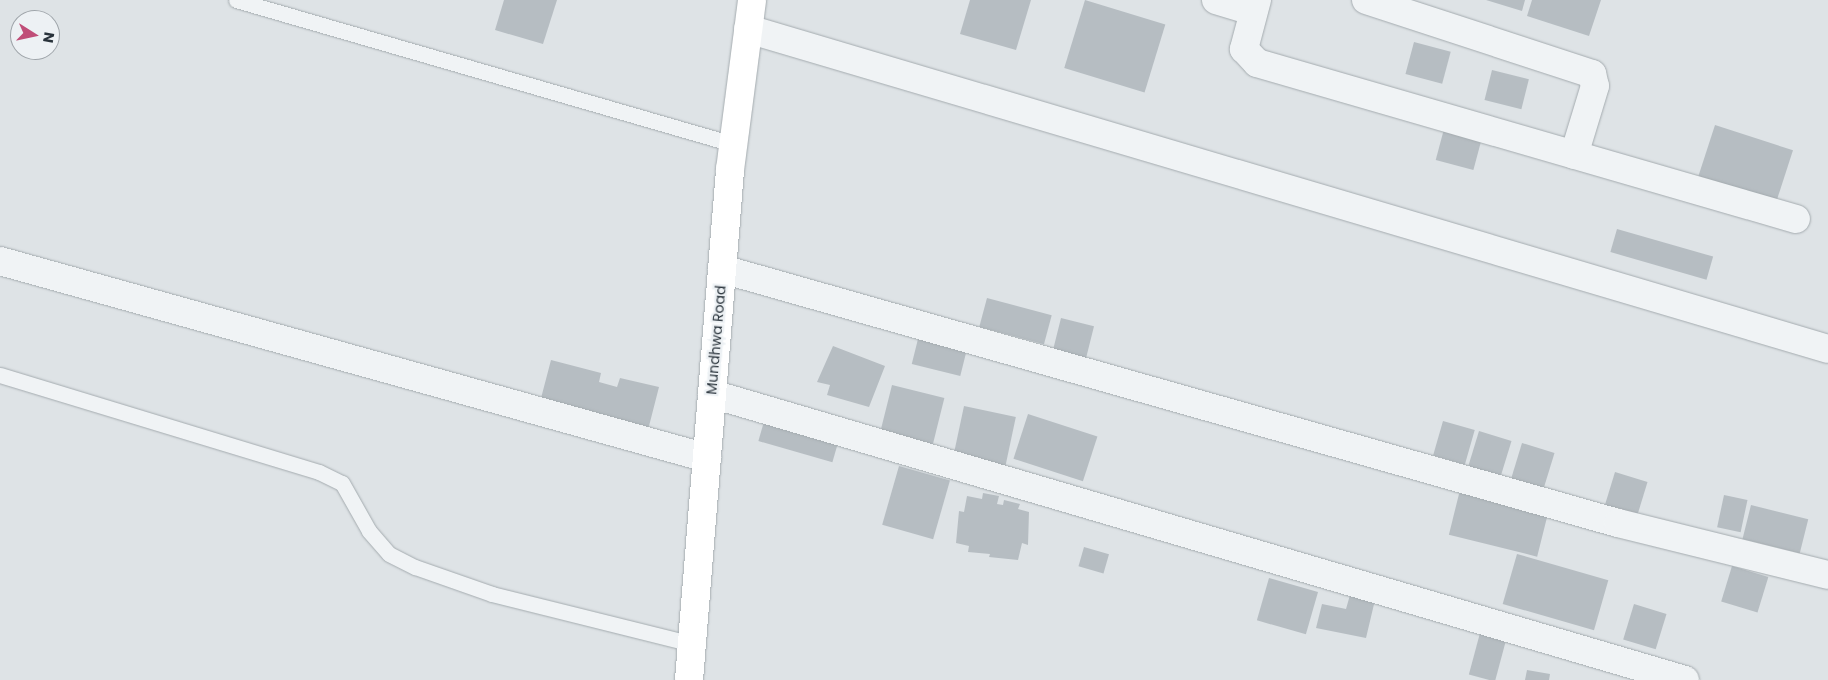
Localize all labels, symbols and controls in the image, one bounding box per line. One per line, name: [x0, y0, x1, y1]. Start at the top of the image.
north arrow: [10, 10, 60, 60]
text: N: [38, 31, 60, 44]
street label: Mundhwa Road: [703, 285, 729, 395]

